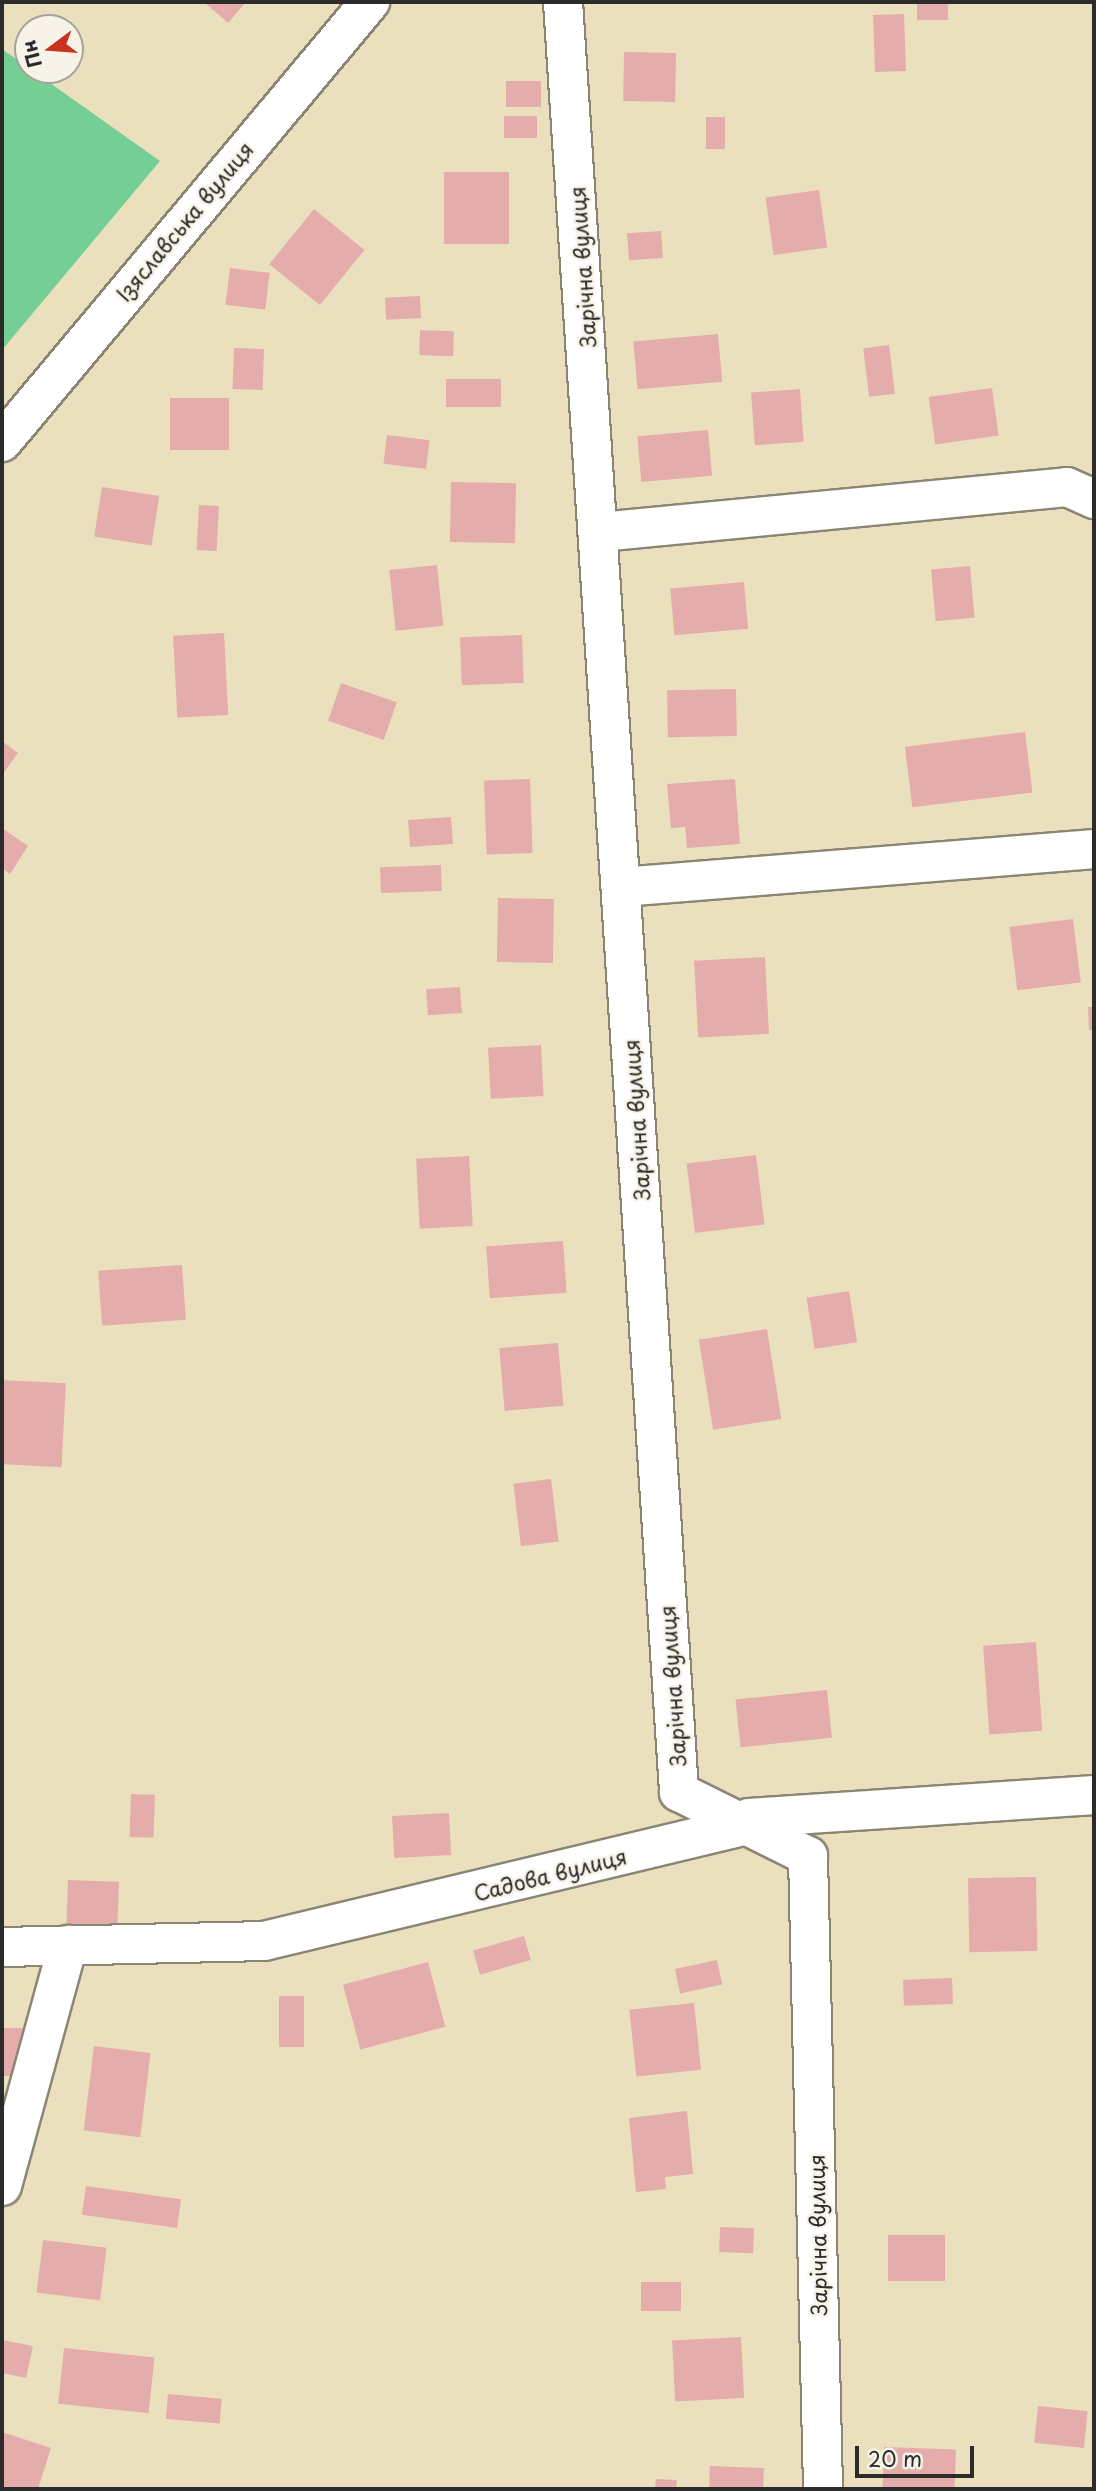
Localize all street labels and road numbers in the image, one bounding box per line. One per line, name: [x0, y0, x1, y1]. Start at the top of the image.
street label: Ізяславська вулиця: [110, 136, 258, 306]
street label: Зарічна вулиця: [564, 185, 600, 349]
street label: Зарічна вулиця: [618, 1038, 654, 1202]
street label: Зарічна вулиця: [654, 1604, 690, 1768]
street label: Садова вулиця: [471, 1843, 629, 1905]
street label: Зарічна вулиця: [803, 2153, 831, 2317]

